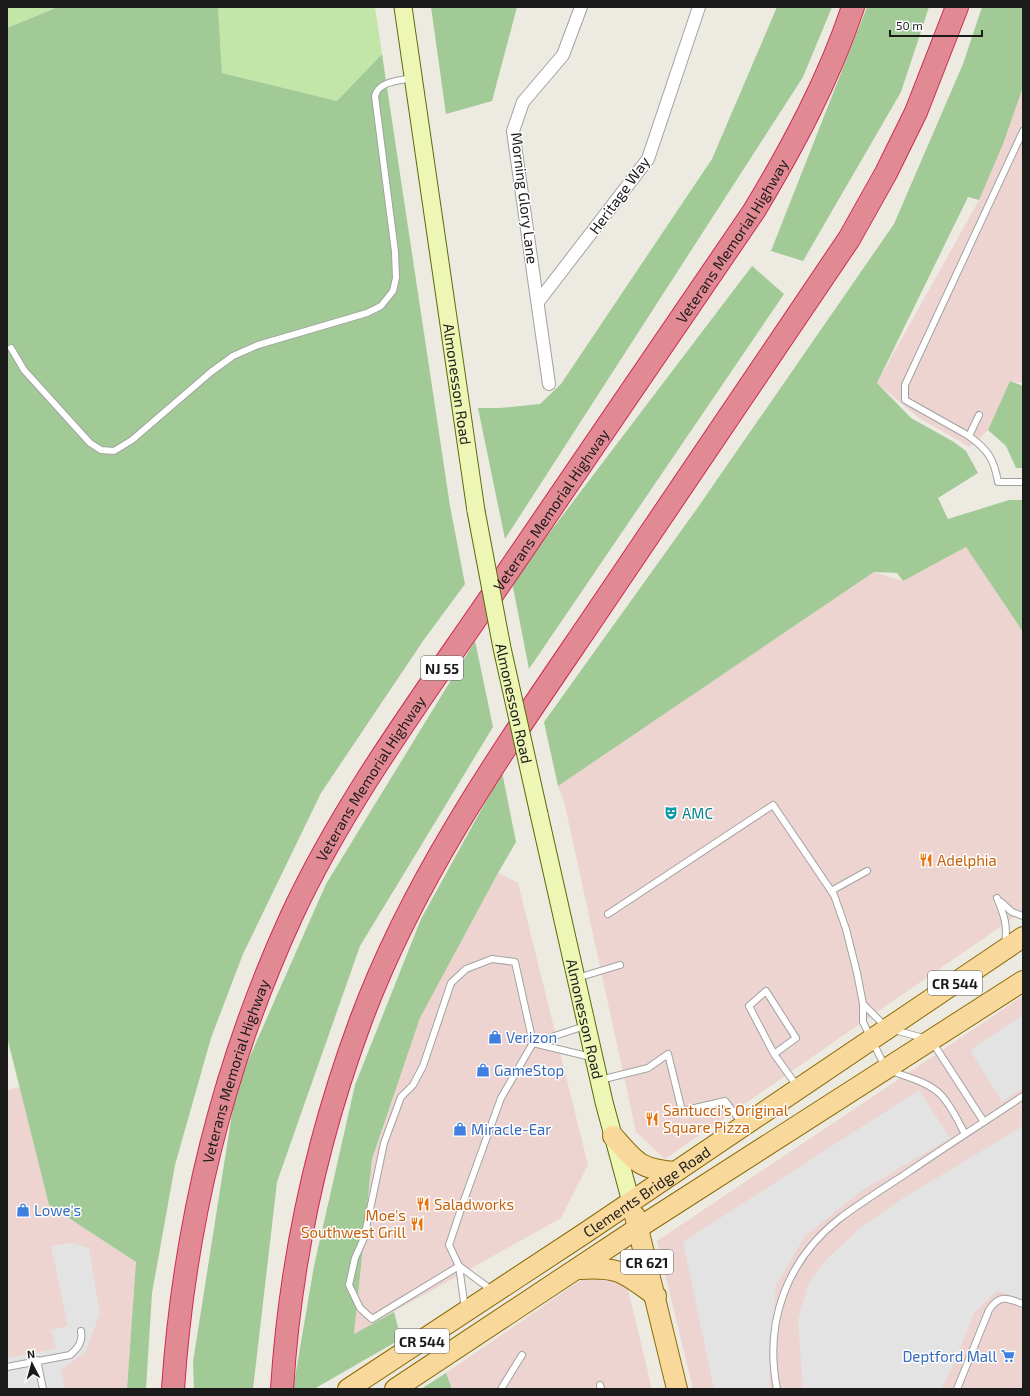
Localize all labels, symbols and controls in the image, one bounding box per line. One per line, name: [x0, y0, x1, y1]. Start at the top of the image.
scale bar: [890, 12, 982, 38]
text: 50 m: [896, 18, 923, 32]
street label: Morning Glory Lane: [508, 131, 542, 265]
street label: Heritage Way: [585, 153, 653, 237]
street label: Veterans Memorial Highway: [672, 156, 791, 326]
street label: Almonesson Road: [440, 322, 475, 446]
street label: Veterans Memorial Highway: [489, 425, 612, 594]
street label: Almonesson Road: [492, 642, 536, 765]
road number: NJ 55: [421, 656, 463, 680]
street label: Veterans Memorial Highway: [312, 692, 429, 864]
place label: AMC: [682, 804, 713, 822]
theatre icon: AMC: [663, 805, 679, 821]
place label: Adelphia: [937, 851, 997, 869]
restaurant icon: Adelphia: [918, 852, 934, 868]
street label: Almonesson Road: [563, 957, 608, 1081]
road number: CR 544: [928, 971, 982, 995]
street label: Veterans Memorial Highway: [198, 976, 273, 1165]
place label: Verizon: [506, 1028, 557, 1046]
shop icon: Verizon: [487, 1029, 503, 1045]
place label: GameStop: [494, 1061, 564, 1079]
shop icon: GameStop: [475, 1062, 491, 1078]
place label: Santucci's Original Square Pizza: [663, 1101, 789, 1136]
restaurant icon: Santucci's Original Square Pizza: [644, 1111, 660, 1127]
place label: Miracle-Ear: [471, 1120, 551, 1138]
shop icon: Miracle-Ear: [452, 1121, 468, 1137]
street label: Clements Bridge Road: [579, 1142, 714, 1241]
place label: Saladworks: [434, 1195, 514, 1213]
restaurant icon: Saladworks: [415, 1196, 431, 1212]
place label: Lowe's: [34, 1201, 81, 1219]
shop icon: Lowe's: [15, 1202, 31, 1218]
place label: Moe's Southwest Grill: [301, 1206, 407, 1241]
restaurant icon: Moe's Southwest Grill: [409, 1216, 425, 1232]
road number: CR 621: [621, 1250, 673, 1274]
road number: CR 544: [395, 1329, 449, 1353]
north arrow: [12, 1344, 52, 1384]
text: N: [26, 1347, 36, 1360]
place label: Deptford Mall: [902, 1347, 998, 1365]
supermarket icon: Deptford Mall: [1000, 1348, 1016, 1364]

